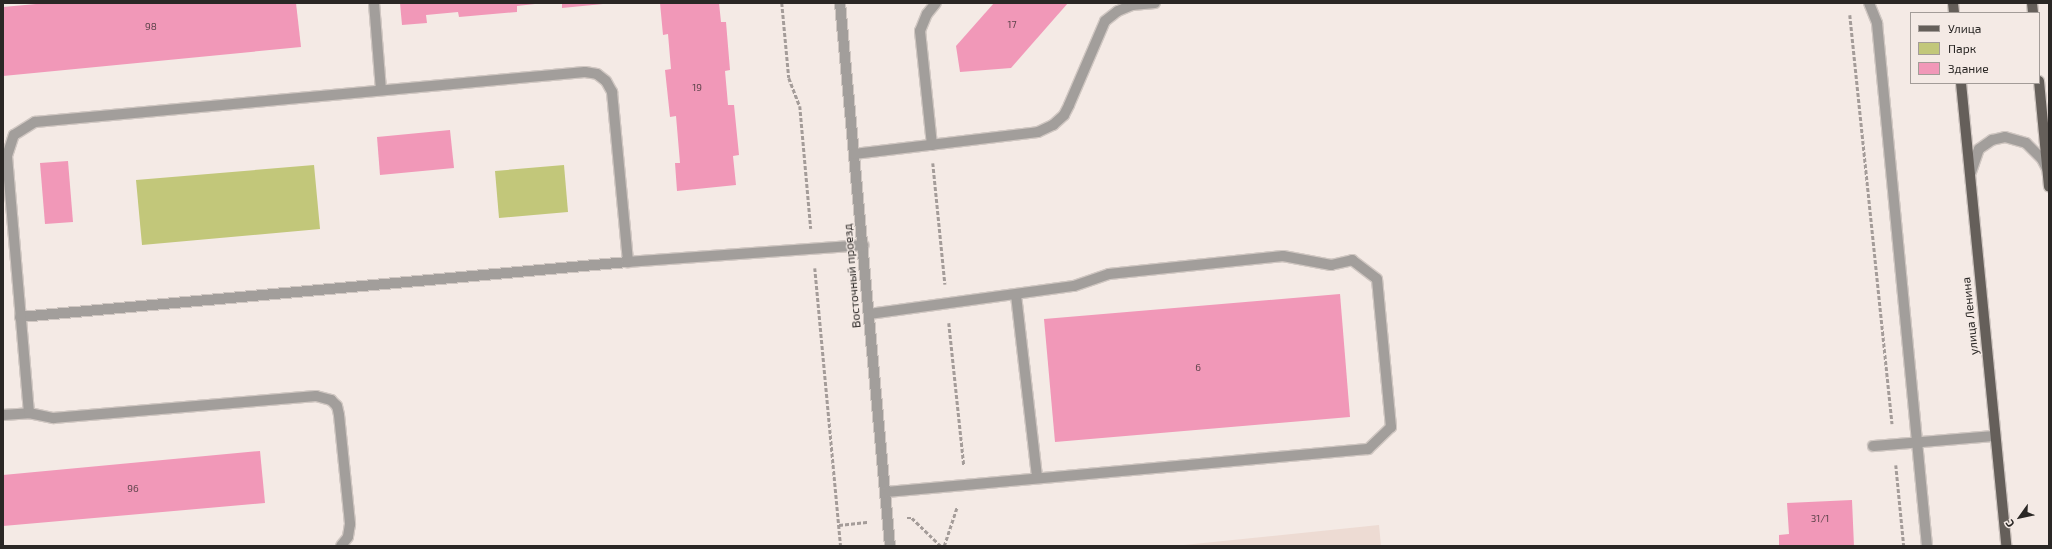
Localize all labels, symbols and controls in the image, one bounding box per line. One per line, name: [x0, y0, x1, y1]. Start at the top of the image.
legend: [1910, 12, 2040, 84]
house number: 17: [1007, 19, 1017, 31]
house number: 98: [145, 21, 157, 33]
text: Улица: [1948, 21, 1981, 35]
text: Парк: [1948, 41, 1976, 55]
text: Здание: [1948, 61, 1989, 75]
house number: 19: [692, 82, 702, 94]
street label: Восточный проезд: [840, 223, 864, 329]
street label: улица Ленина: [1959, 276, 1981, 356]
house number: 6: [1195, 362, 1201, 374]
house number: 96: [127, 483, 139, 495]
north arrow: [2000, 497, 2040, 537]
house number: 31/1: [1811, 513, 1829, 525]
text: С: [2002, 518, 2017, 530]

